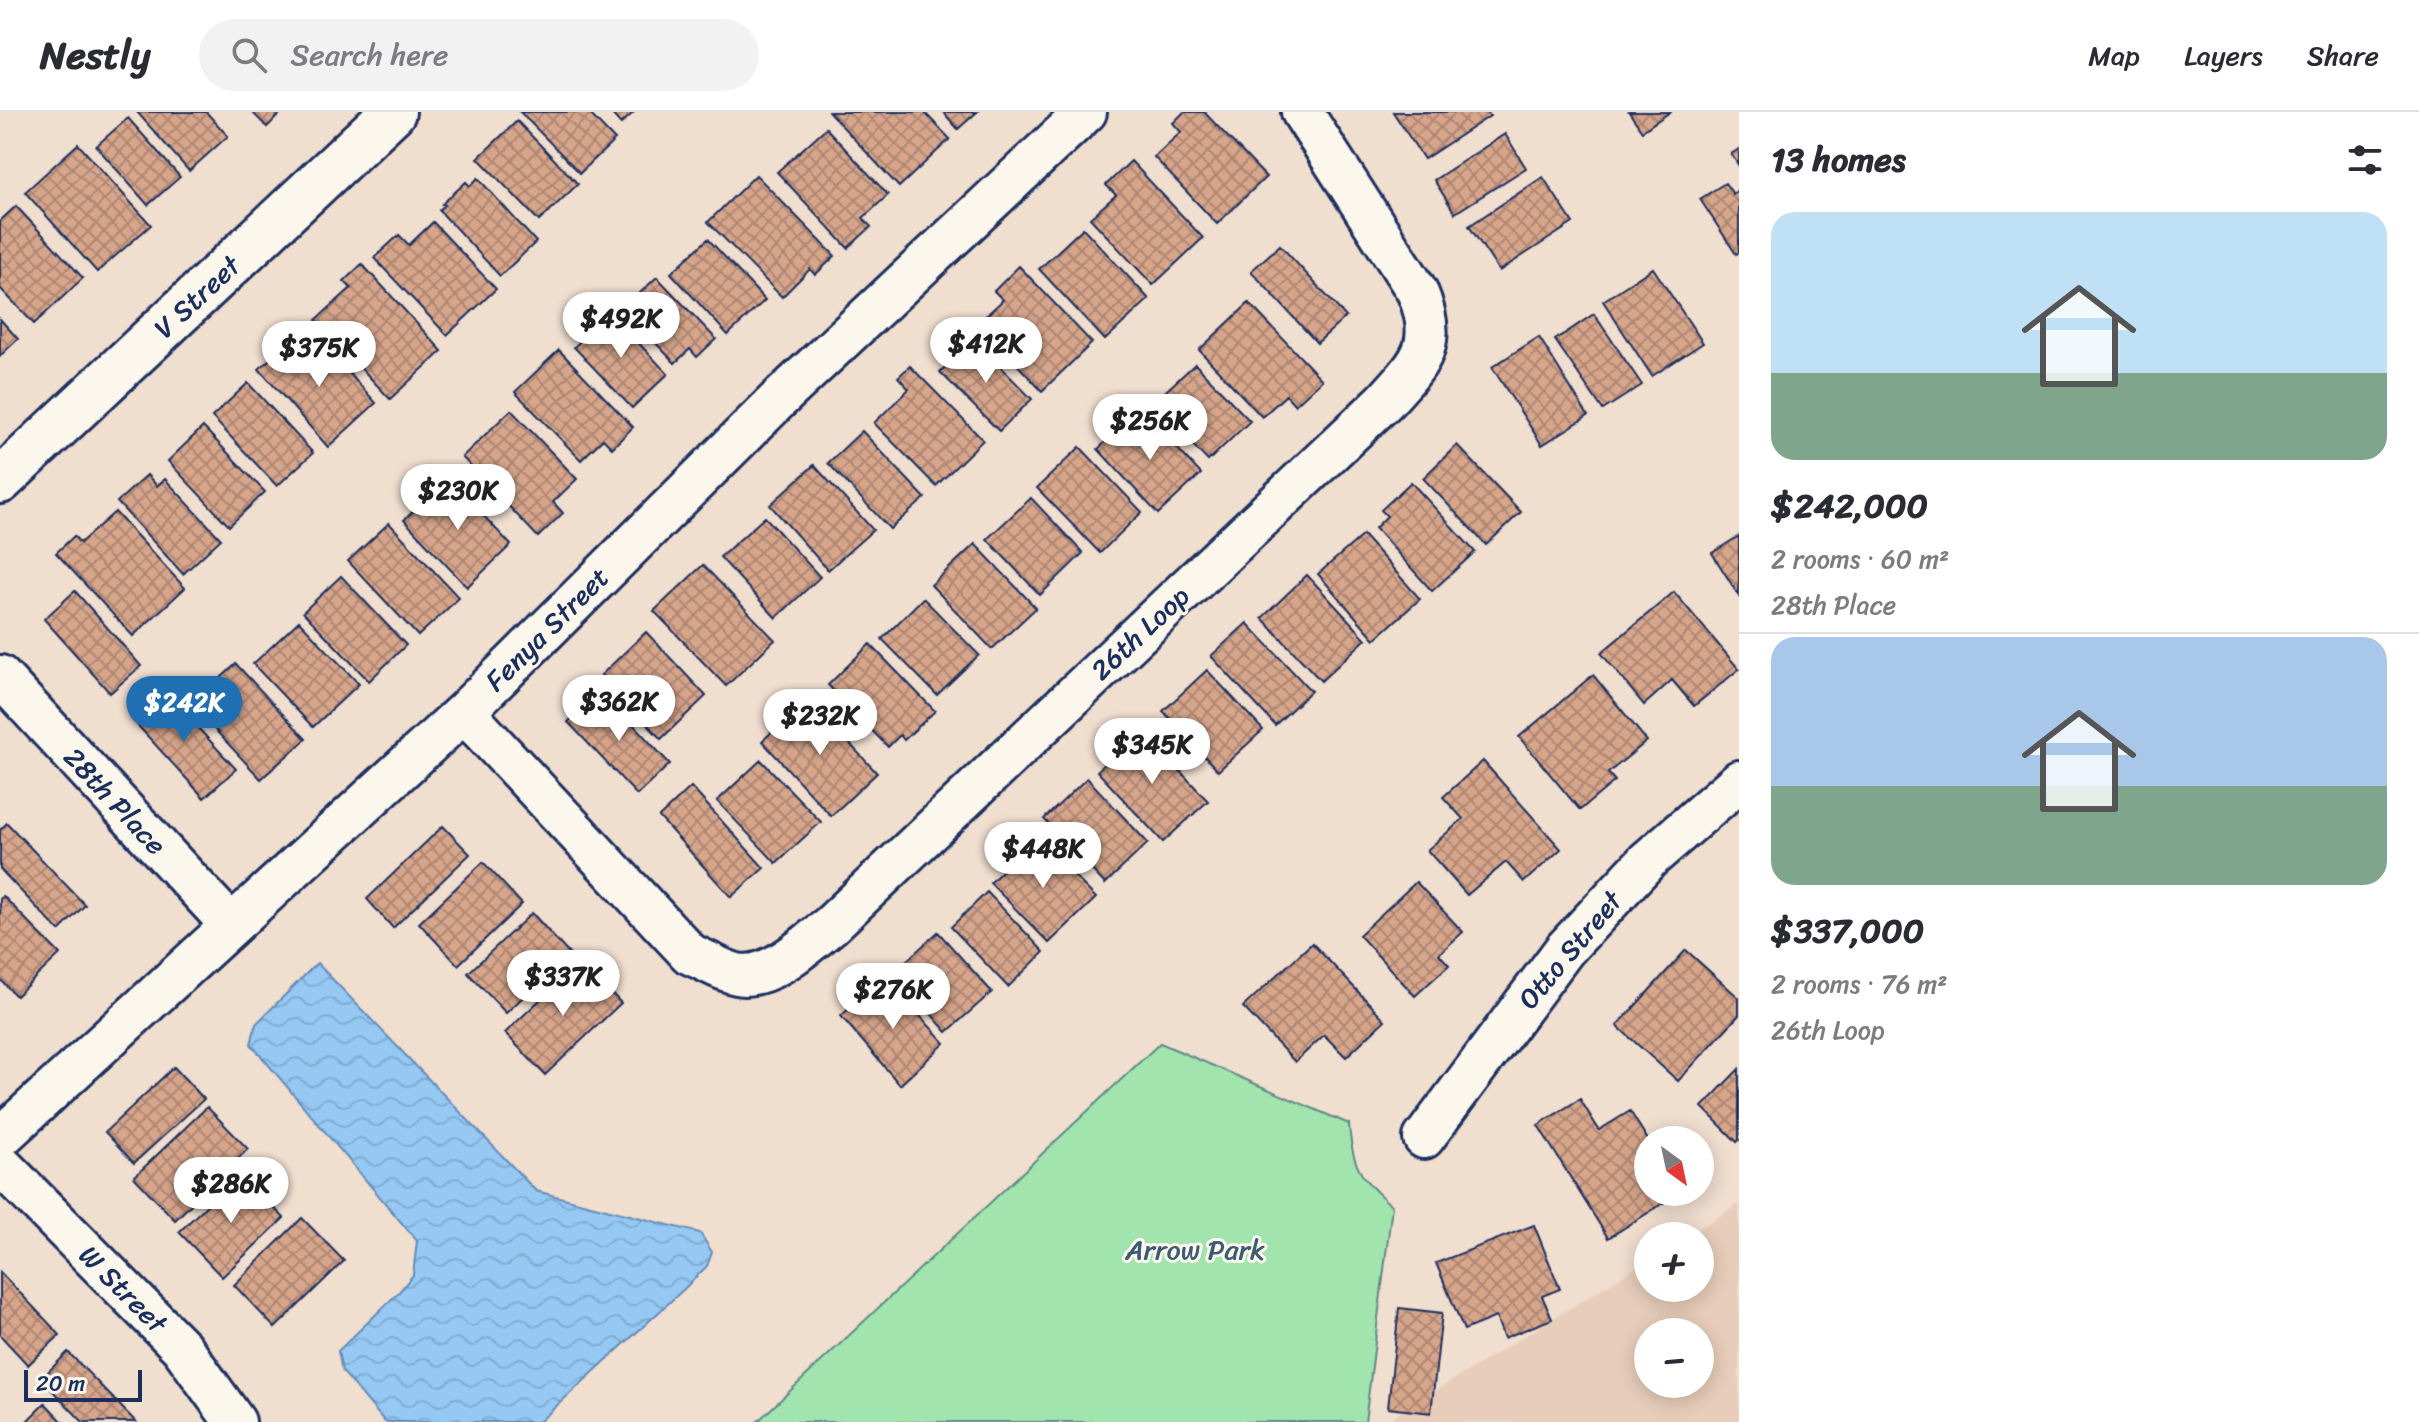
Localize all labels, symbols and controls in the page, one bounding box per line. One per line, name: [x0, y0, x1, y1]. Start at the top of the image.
search box: [199, 19, 759, 91]
text: Nestly: [40, 22, 151, 89]
text: Search here: [291, 28, 449, 82]
text: Map: [2088, 31, 2140, 80]
text: Layers: [2184, 31, 2263, 80]
text: Share: [2307, 31, 2379, 80]
icon: search: [227, 33, 271, 77]
text: 13 homes: [1771, 130, 1906, 190]
icon: filters: [2343, 138, 2387, 182]
street label: V Street: [142, 242, 253, 351]
icon: home: [2007, 264, 2151, 408]
pin: $492K: [565, 292, 677, 360]
text: $492K: [581, 295, 661, 341]
pin: $412K: [930, 317, 1042, 385]
text: $412K: [948, 320, 1024, 366]
pin: $375K: [263, 321, 375, 389]
text: $375K: [280, 324, 358, 370]
pin: $256K: [1094, 394, 1206, 462]
text: $256K: [1111, 397, 1189, 443]
pin: $230K: [402, 464, 514, 532]
text: $230K: [418, 467, 498, 513]
text: $242,000: [1771, 476, 1928, 536]
text: 2 rooms · 60 m²: [1771, 536, 1949, 582]
street label: Fenya Street: [473, 555, 621, 703]
street label: 26th Loop: [1079, 573, 1202, 693]
text: 28th Place: [1771, 582, 1896, 628]
pin: $362K: [563, 675, 675, 743]
pin: $242K: [128, 676, 240, 744]
text: $362K: [580, 678, 658, 724]
text: $242K: [144, 679, 224, 725]
pin: $232K: [764, 689, 876, 757]
icon: home: [2007, 689, 2151, 833]
text: $232K: [781, 692, 859, 738]
pin: $345K: [1096, 718, 1208, 786]
text: $345K: [1112, 721, 1192, 767]
street label: 28th Place: [51, 735, 179, 867]
pin: $448K: [987, 822, 1099, 890]
text: $448K: [1002, 825, 1084, 871]
street label: Otto Street: [1505, 878, 1636, 1021]
text: $337,000: [1771, 901, 1924, 961]
pin: $337K: [507, 950, 619, 1018]
text: $337K: [525, 953, 601, 999]
text: 2 rooms · 76 m²: [1771, 961, 1948, 1007]
pin: $276K: [837, 963, 949, 1031]
text: $276K: [854, 966, 932, 1012]
text: 26th Loop: [1771, 1007, 1885, 1053]
north arrow: [1634, 1126, 1714, 1206]
map controls: [1634, 1126, 1714, 1398]
pin: $286K: [175, 1157, 287, 1225]
text: $286K: [192, 1160, 270, 1206]
button: +: [1634, 1222, 1714, 1302]
park label: Arrow Park: [1124, 1225, 1265, 1274]
street label: W Street: [67, 1233, 181, 1347]
button: −: [1634, 1318, 1714, 1398]
text: 20 m: [36, 1364, 85, 1403]
scale bar: [24, 1366, 142, 1402]

